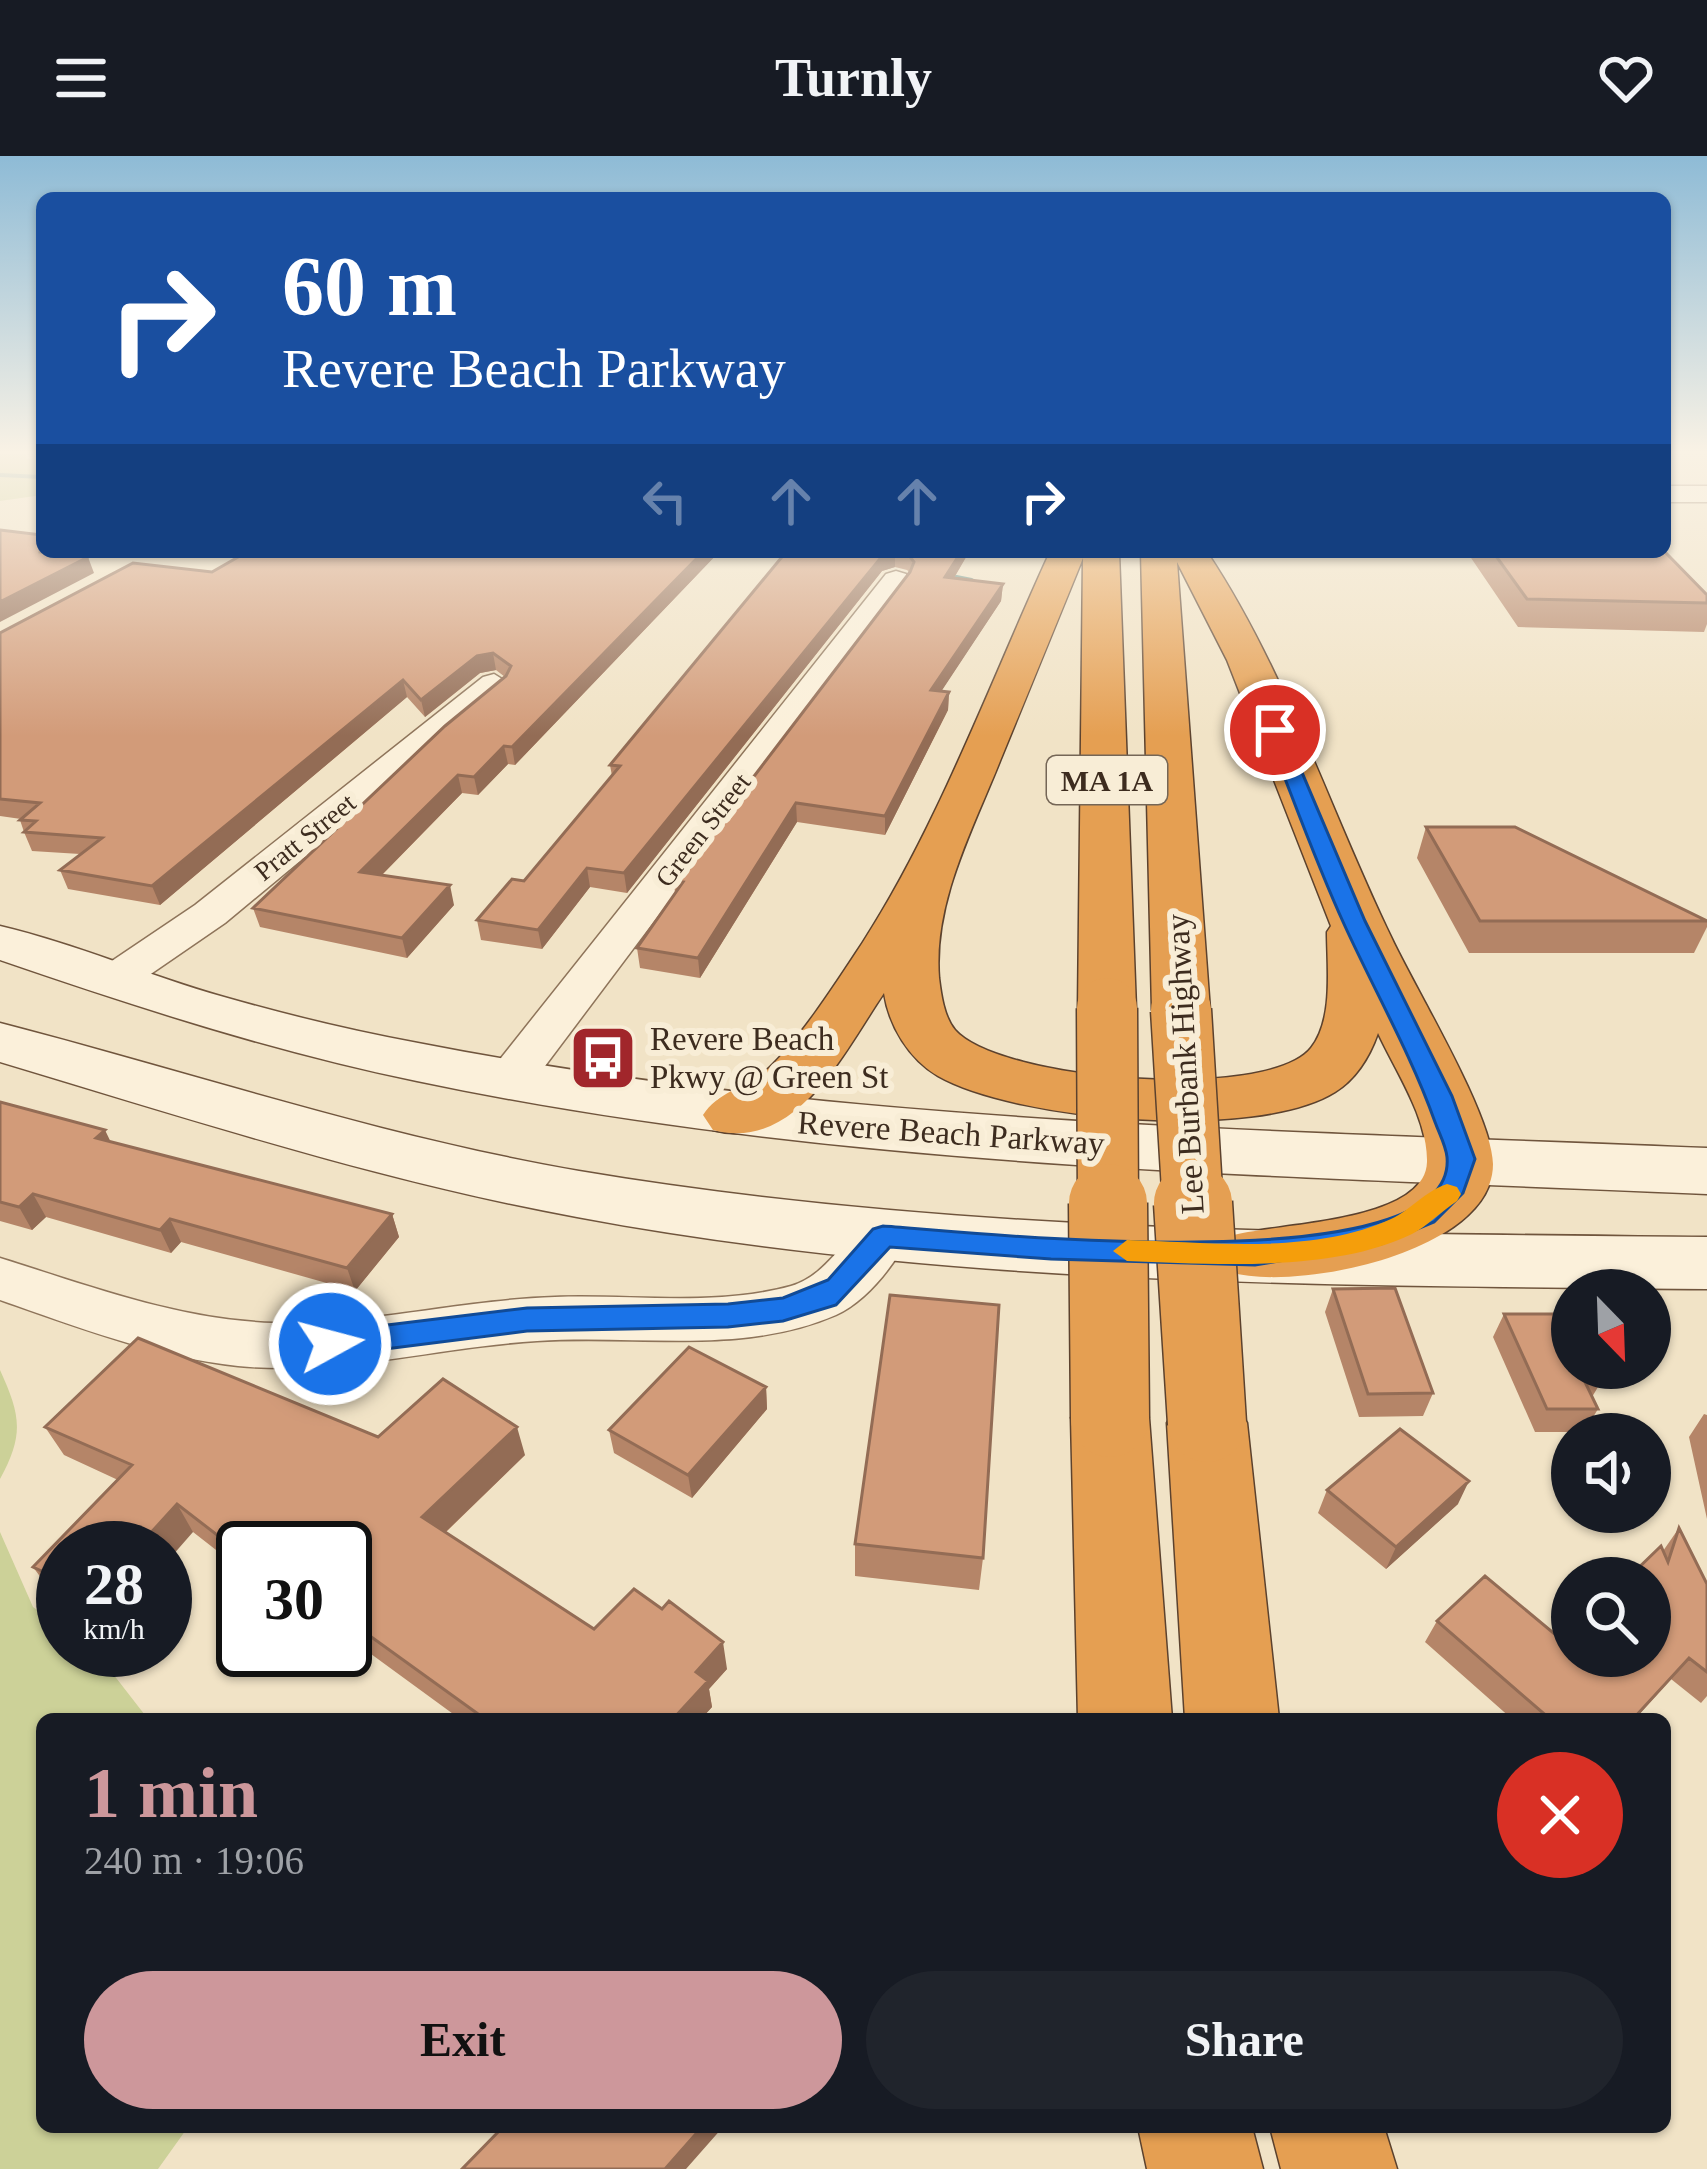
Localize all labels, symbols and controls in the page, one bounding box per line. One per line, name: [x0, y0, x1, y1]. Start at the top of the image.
icon: menu: [48, 45, 114, 111]
icon: heart: [1593, 45, 1659, 111]
text: Turnly: [775, 48, 932, 108]
icon: right: [84, 240, 240, 396]
text: 60 m: [282, 240, 457, 333]
text: Revere Beach Parkway: [282, 339, 786, 399]
icon: left: [632, 468, 698, 534]
icon: ahead: [758, 468, 824, 534]
icon: ahead: [884, 468, 950, 534]
icon: right: [1010, 468, 1076, 534]
pin: [1224, 679, 1326, 781]
icon: arrive: [1242, 697, 1308, 763]
road number: MA 1A: [1047, 756, 1167, 804]
street label: Green Street: [649, 767, 757, 893]
street label: Pratt Street: [249, 787, 362, 887]
street label: Lee Burbank Highway: [1159, 912, 1211, 1215]
place label: Revere Beach Pkwy @ Green St: [650, 1021, 888, 1096]
bus stop icon: Revere Beach Pkwy @ Green St: [568, 1023, 638, 1093]
street label: Revere Beach Parkway: [796, 1104, 1106, 1162]
north arrow: [1551, 1269, 1671, 1389]
map controls: [1551, 1269, 1671, 1677]
position arrow: [267, 1281, 393, 1407]
button: sound: [1551, 1413, 1671, 1533]
speed limit sign: 30: [216, 1521, 372, 1677]
text: 28: [84, 1551, 144, 1617]
button: search: [1551, 1557, 1671, 1677]
text: km/h: [83, 1612, 145, 1645]
button: close: [1497, 1752, 1623, 1878]
text: 1 min: [84, 1753, 258, 1833]
text: 240 m · 19:06: [84, 1839, 304, 1882]
button: Exit: [84, 1971, 842, 2109]
button: Share: [866, 1971, 1623, 2109]

